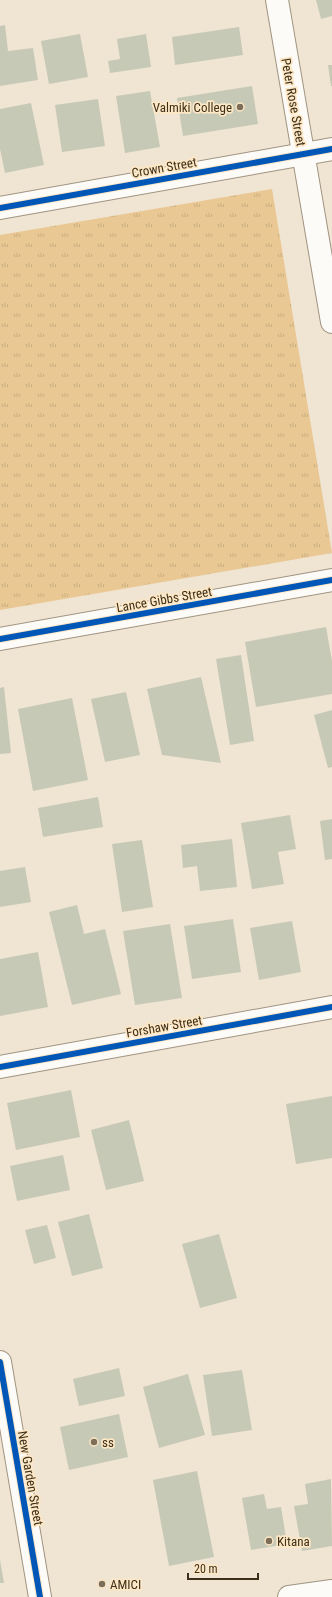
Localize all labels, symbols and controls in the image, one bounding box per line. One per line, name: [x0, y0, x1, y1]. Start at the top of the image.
street label: Peter Rose Street: [278, 57, 309, 147]
place label: Valmiki College: [153, 100, 232, 115]
marker: Valmiki College: [235, 102, 245, 112]
street label: Crown Street: [130, 154, 198, 181]
street label: Lance Gibbs Street: [115, 584, 213, 615]
street label: Forshaw Street: [125, 1012, 203, 1041]
street label: New Garden Street: [15, 1430, 46, 1527]
place label: ss: [102, 1435, 114, 1450]
marker: ss: [89, 1437, 99, 1447]
place label: Kitana: [277, 1534, 310, 1549]
marker: Kitana: [264, 1536, 274, 1546]
scale bar: [188, 1555, 258, 1581]
text: 20 m: [194, 1562, 218, 1576]
place label: AMICI: [110, 1577, 141, 1592]
marker: AMICI: [97, 1579, 107, 1589]

